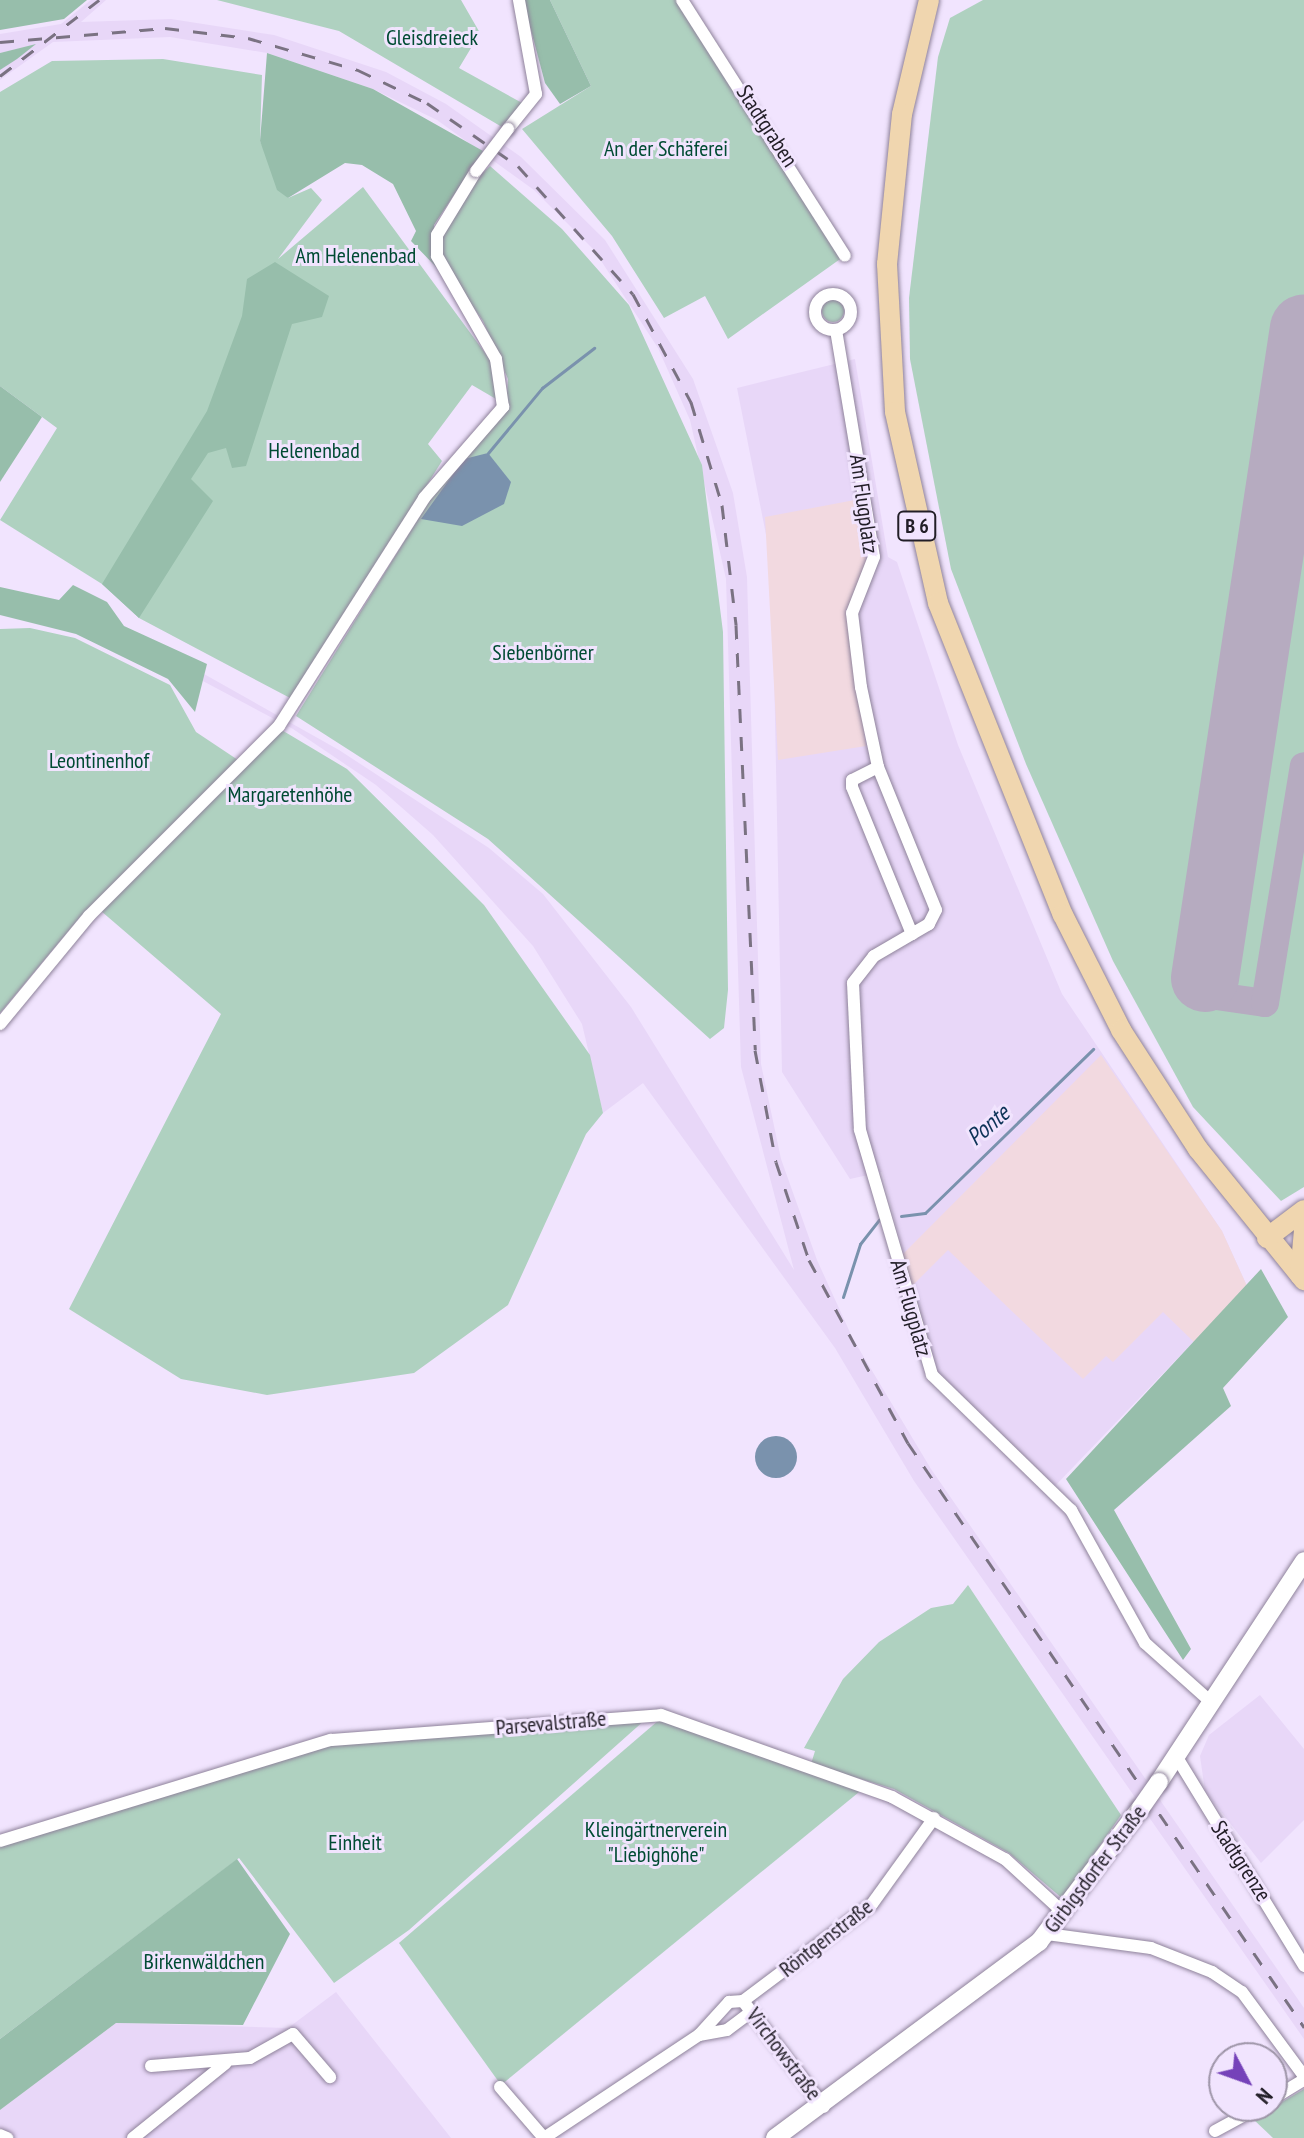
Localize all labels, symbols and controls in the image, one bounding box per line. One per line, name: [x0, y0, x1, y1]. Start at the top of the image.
park label: Gleisdreieck: [386, 25, 478, 51]
street label: Stadtgraben: [731, 80, 803, 172]
park label: An der Schäferei: [604, 136, 728, 162]
park label: Am Helenenbad: [296, 243, 416, 269]
park label: Helenenbad: [268, 438, 360, 464]
street label: Am Flugplatz: [844, 453, 884, 555]
road number: B 6: [897, 510, 937, 542]
park label: Siebenbörner: [492, 640, 594, 666]
park label: Leontinenhof: [49, 748, 149, 774]
park label: Margaretenhöhe: [228, 782, 352, 808]
water label: Ponte: [961, 1099, 1015, 1151]
street label: Am Flugplatz: [885, 1256, 937, 1360]
street label: Parsevalstraße: [495, 1705, 607, 1741]
street label: Girbigsdorfer Straße: [1038, 1800, 1152, 1938]
park label: Kleingärtnerverein "Liebighöhe": [585, 1816, 727, 1868]
street label: Stadtgrenze: [1205, 1816, 1277, 1906]
park label: Einheit: [328, 1830, 382, 1856]
street label: Röntgenstraße: [774, 1893, 878, 1983]
park label: Birkenwäldchen: [144, 1949, 264, 1975]
street label: Virchowstraße: [741, 2003, 827, 2105]
north arrow: [1208, 2042, 1288, 2122]
text: N: [1250, 2083, 1279, 2110]

